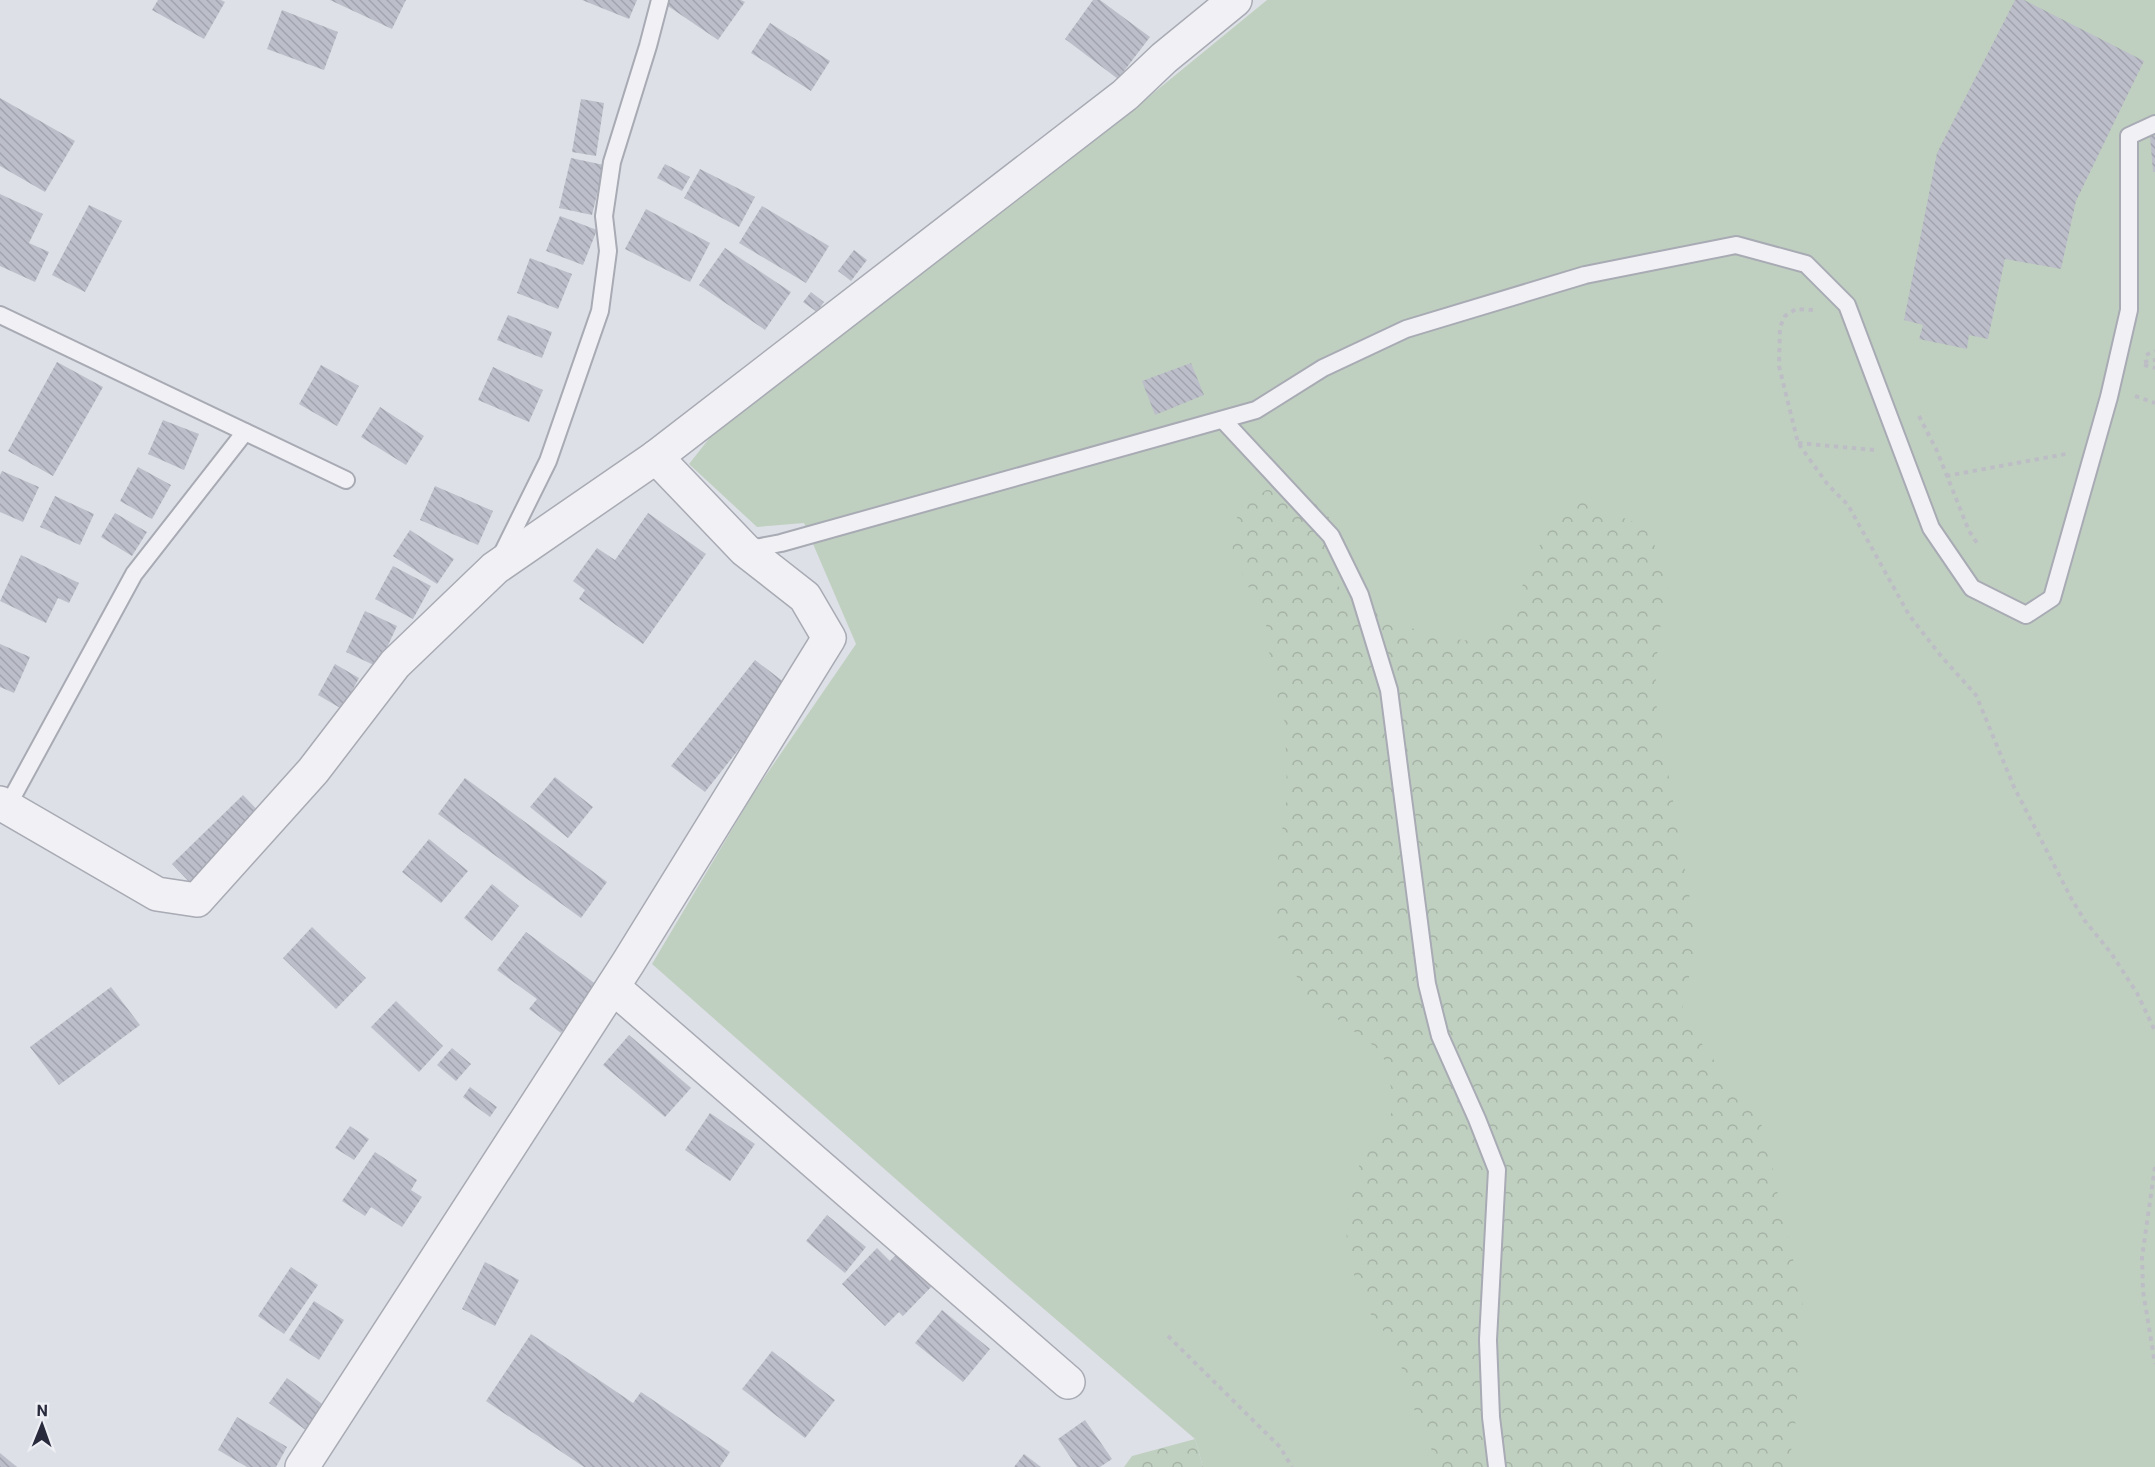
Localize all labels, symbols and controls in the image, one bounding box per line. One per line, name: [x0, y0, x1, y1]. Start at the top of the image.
north arrow: [12, 1395, 72, 1455]
text: N: [36, 1401, 48, 1420]

